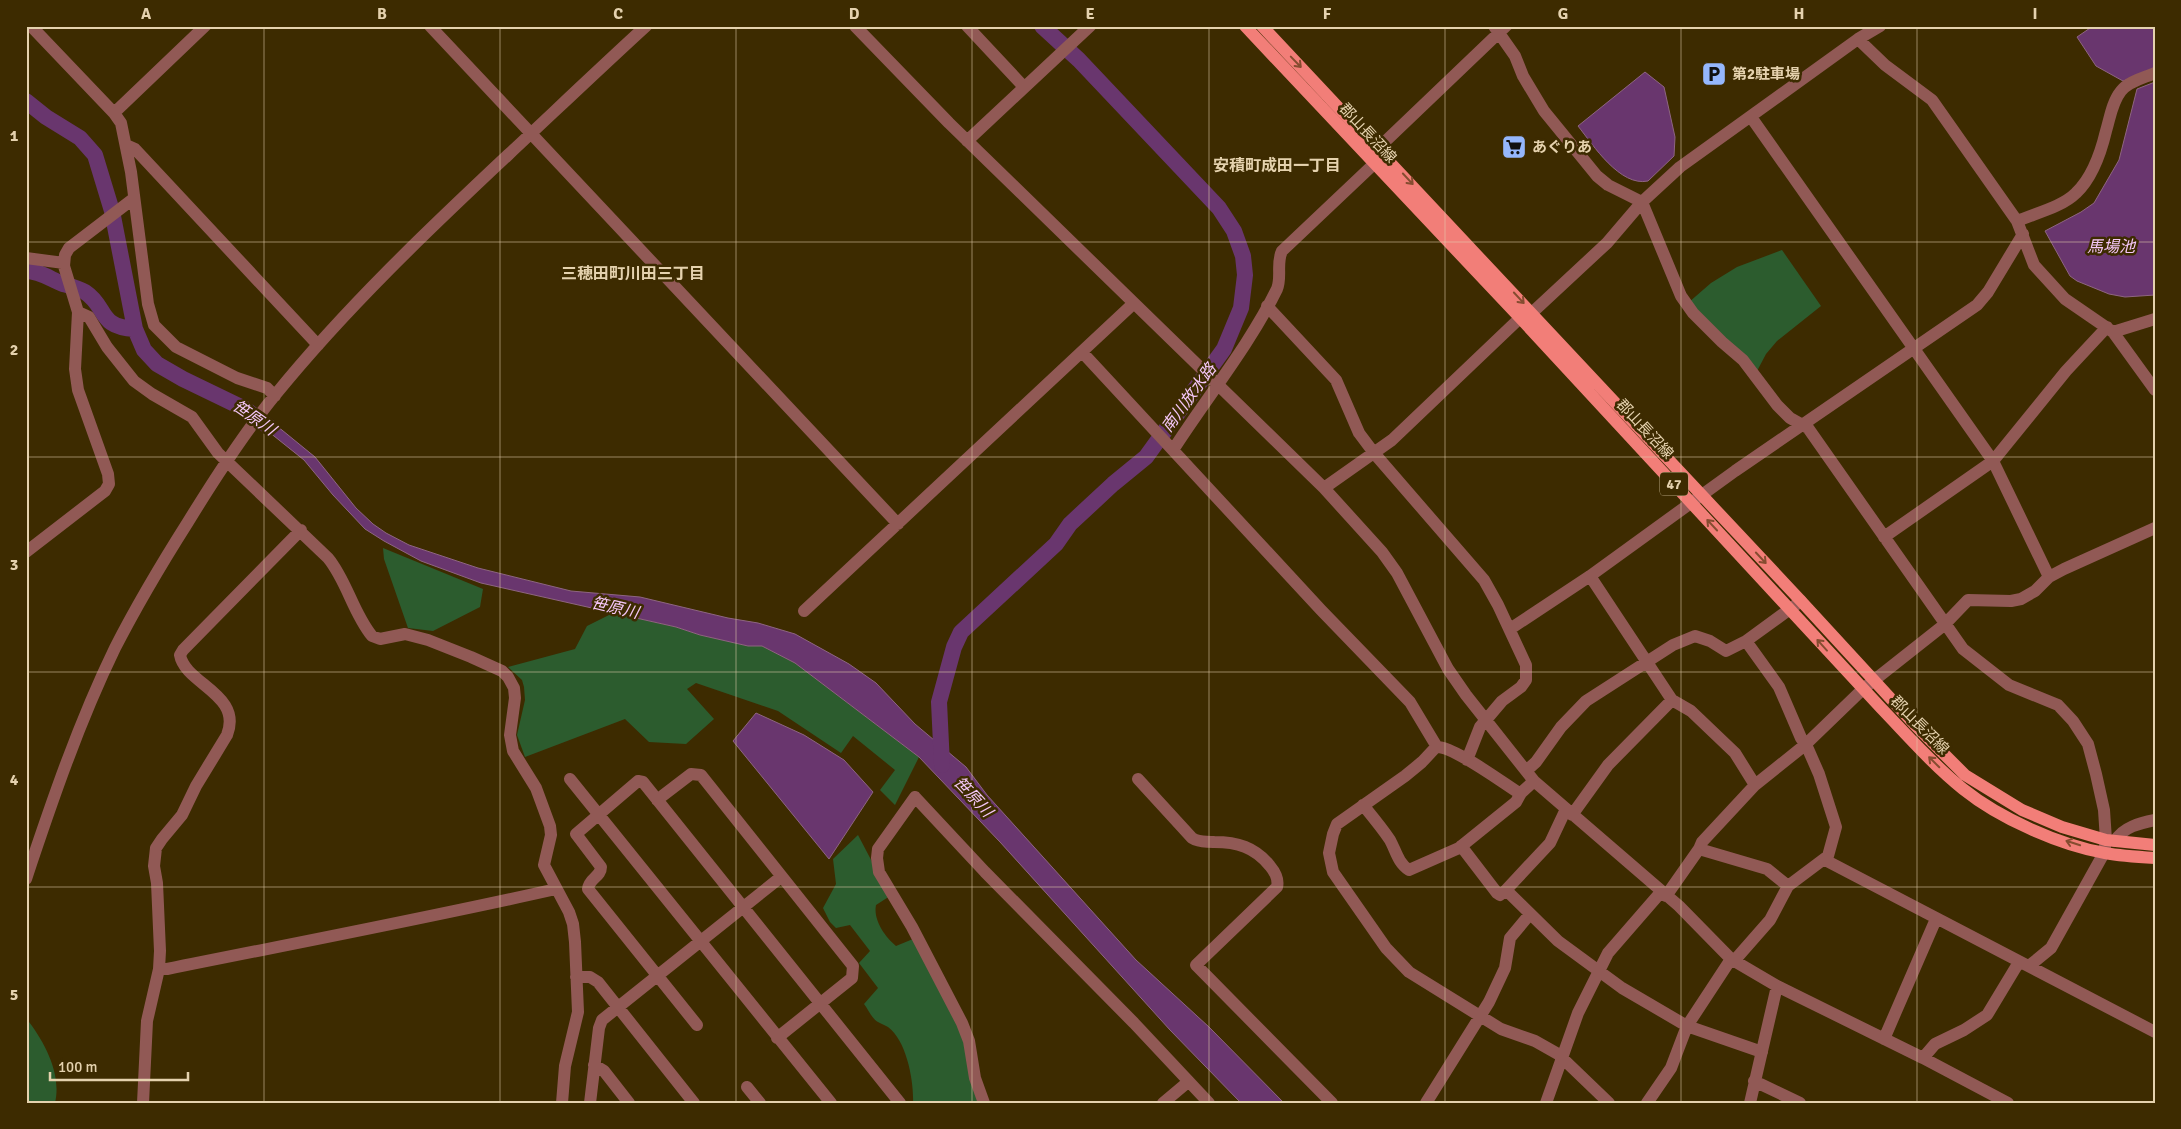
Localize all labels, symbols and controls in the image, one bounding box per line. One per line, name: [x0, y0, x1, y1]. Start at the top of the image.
text: A: [141, 4, 152, 24]
text: B: [377, 4, 387, 24]
text: C: [613, 4, 623, 24]
text: D: [849, 4, 860, 24]
text: E: [1085, 4, 1095, 24]
text: F: [1323, 4, 1332, 24]
text: G: [1558, 4, 1568, 24]
text: H: [1794, 4, 1804, 24]
text: I: [2032, 4, 2038, 24]
one-way arrow: [1290, 55, 1302, 68]
parking icon: 第2駐車場: [1701, 61, 1727, 87]
place label: 第2駐車場: [1732, 65, 1800, 83]
street label: 郡山長沼線: [1336, 99, 1400, 167]
text: 1: [10, 126, 19, 146]
supermarket icon: あぐりあ: [1501, 134, 1527, 160]
place label: あぐりあ: [1532, 138, 1592, 156]
district label: 安積町成田一丁目: [1213, 156, 1341, 176]
one-way arrow: [1402, 173, 1414, 186]
water label: 馬場池: [2087, 237, 2137, 257]
district label: 三穂田町川田三丁目: [561, 264, 705, 284]
one-way arrow: [1513, 292, 1525, 305]
text: 2: [10, 340, 18, 360]
water label: 南川放水路: [1157, 358, 1222, 436]
street label: 郡山長沼線: [1613, 395, 1677, 463]
water label: 笹原川: [229, 396, 281, 441]
road number: 47: [1660, 472, 1688, 496]
one-way arrow: [1706, 519, 1718, 531]
one-way arrow: [1755, 551, 1767, 564]
text: 3: [10, 555, 18, 575]
water label: 笹原川: [589, 593, 643, 624]
one-way arrow: [1816, 638, 1828, 651]
street label: 郡山長沼線: [1887, 692, 1953, 758]
one-way arrow: [1928, 756, 1940, 769]
text: 4: [10, 770, 19, 790]
water label: 笹原川: [949, 773, 998, 823]
one-way arrow: [2065, 838, 2081, 848]
text: 5: [10, 985, 18, 1005]
scale bar: [50, 1049, 188, 1081]
text: 100 m: [58, 1058, 98, 1076]

